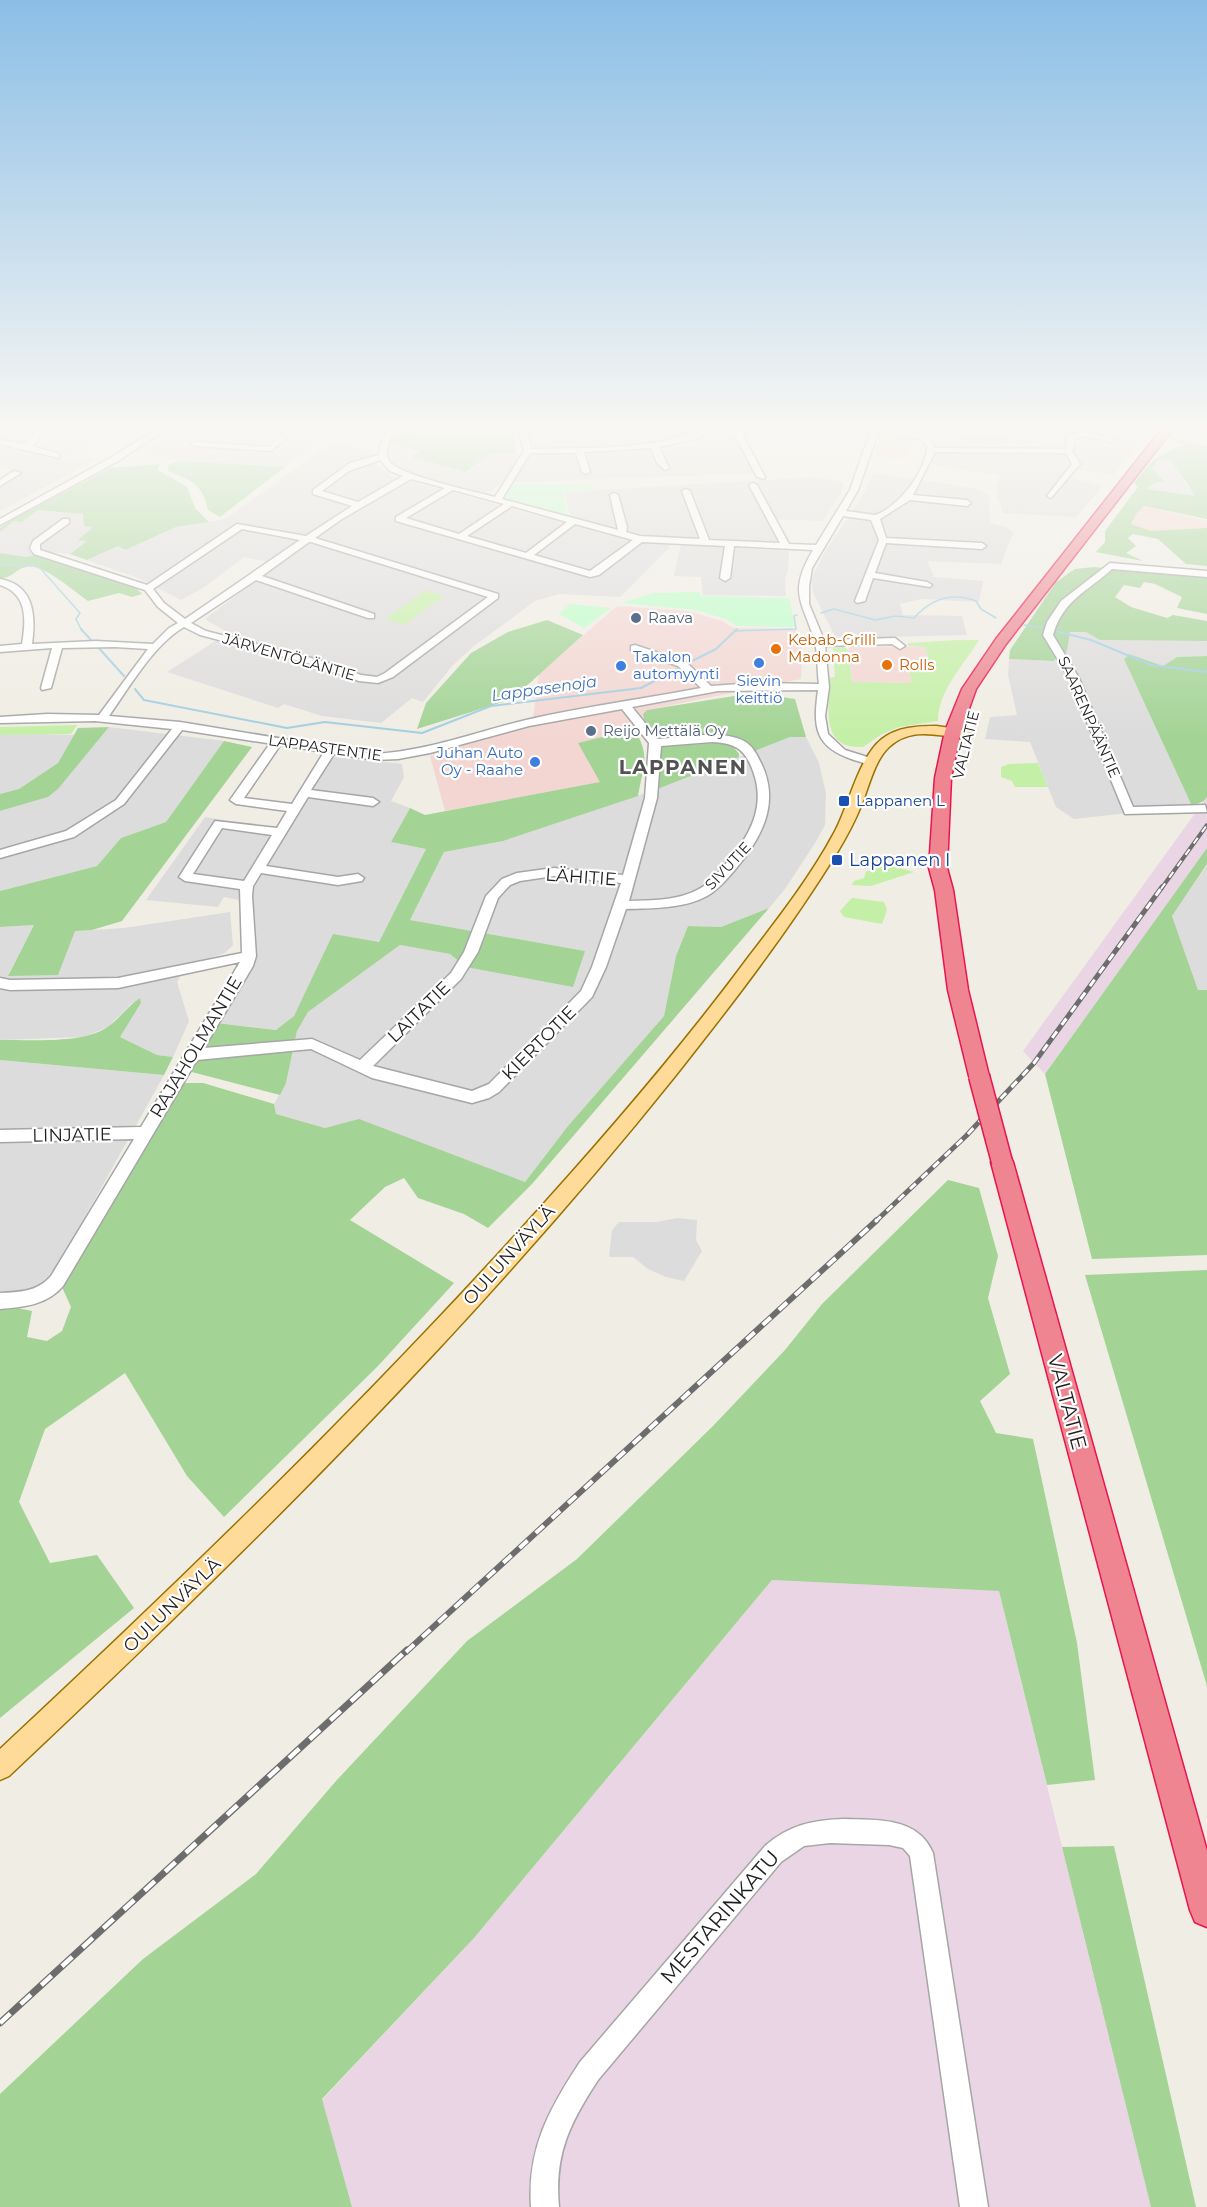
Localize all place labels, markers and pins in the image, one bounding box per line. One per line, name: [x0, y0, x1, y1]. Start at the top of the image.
place label: Raava: [648, 608, 693, 627]
marker: Raava: [629, 611, 643, 625]
place label: Kebab-Grilli Madonna: [788, 630, 876, 666]
marker: Kebab-Grilli Madonna: [769, 642, 783, 656]
place label: Takalon automyynti: [633, 647, 719, 683]
place label: Rolls: [899, 655, 935, 674]
marker: Sievin keittiö: [752, 656, 766, 670]
marker: Rolls: [880, 658, 894, 672]
marker: Takalon automyynti: [614, 659, 628, 673]
place label: Sievin keittiö: [735, 671, 783, 707]
place label: Reijo Mettälä Oy: [603, 721, 727, 740]
marker: Reijo Mettälä Oy: [584, 724, 598, 738]
place label: Juhan Auto Oy - Raahe: [435, 743, 523, 779]
marker: Juhan Auto Oy - Raahe: [528, 755, 542, 769]
place label: Lappanen L: [856, 791, 945, 810]
marker: Lappanen L: [837, 794, 851, 808]
place label: Lappanen I: [849, 849, 951, 871]
marker: Lappanen I: [830, 853, 844, 867]

